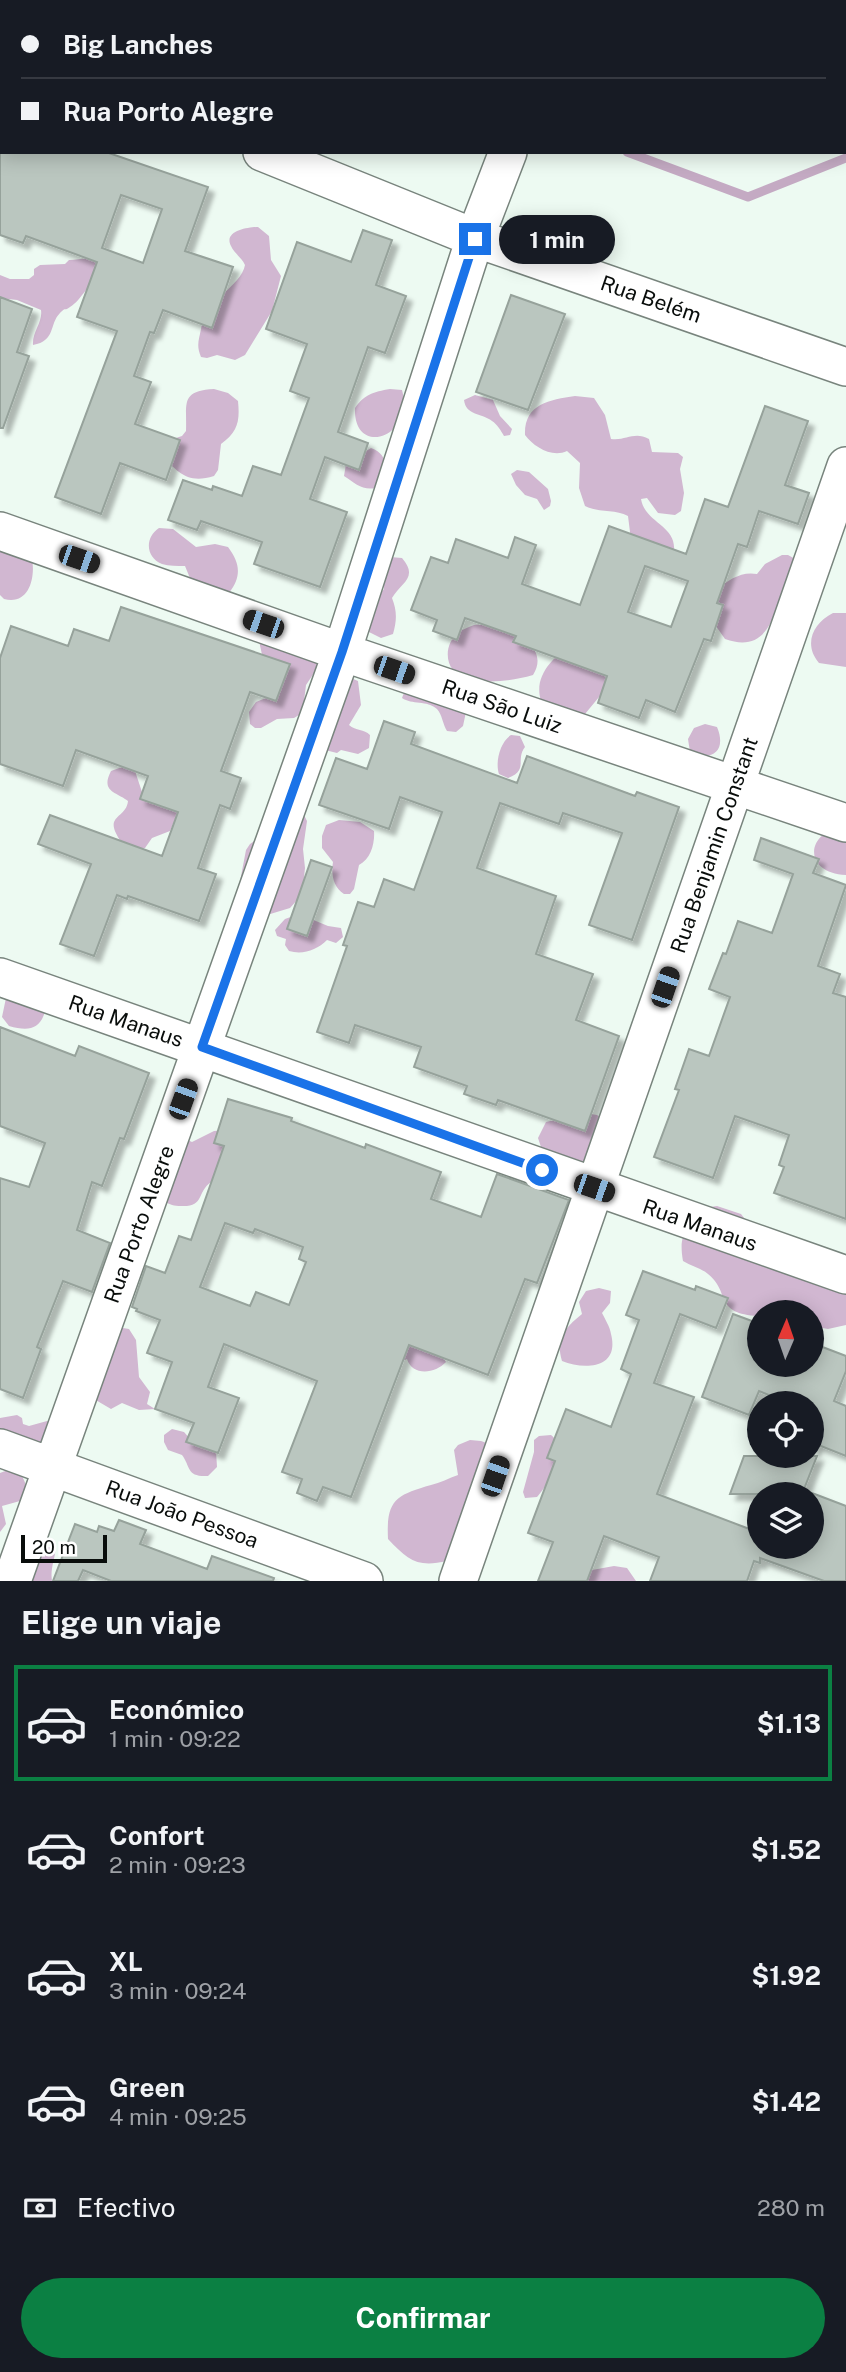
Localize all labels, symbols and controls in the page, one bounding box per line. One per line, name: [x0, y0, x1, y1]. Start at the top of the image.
text: Big Lanches: [63, 29, 213, 60]
text: Rua Porto Alegre: [63, 96, 274, 127]
callout: 1 min: [500, 215, 615, 264]
route end: [459, 223, 491, 255]
text: 1 min: [529, 226, 585, 253]
street label: Rua Belém: [597, 270, 705, 328]
car: [56, 542, 103, 576]
car: [240, 607, 287, 641]
car: [371, 653, 418, 687]
street label: Rua São Luiz: [439, 674, 565, 738]
street label: Rua Benjamin Constant: [665, 734, 763, 956]
car: [649, 964, 682, 1010]
street label: Rua Manaus: [65, 990, 187, 1052]
car: [166, 1076, 201, 1122]
street label: Rua Porto Alegre: [99, 1142, 179, 1306]
route start: [526, 1154, 558, 1186]
car: [571, 1171, 618, 1205]
street label: Rua Manaus: [639, 1194, 761, 1256]
north arrow: [747, 1300, 824, 1377]
map controls: [747, 1300, 824, 1559]
button: locate: [747, 1391, 824, 1468]
car: [479, 1453, 512, 1499]
street label: Rua João Pessoa: [102, 1475, 262, 1553]
button: layers: [747, 1482, 824, 1559]
scale bar: [21, 1532, 107, 1564]
text: 20 m: [32, 1536, 76, 1558]
text: Elige un viaje: [21, 1604, 221, 1641]
icon: car: [25, 1692, 88, 1755]
text: Económico: [109, 1694, 244, 1725]
text: $1.13: [757, 1708, 821, 1739]
text: 1 min · 09:22: [109, 1725, 241, 1752]
icon: car: [25, 1818, 88, 1881]
text: Confort: [109, 1820, 205, 1851]
text: $1.52: [751, 1834, 821, 1865]
text: 2 min · 09:23: [109, 1851, 246, 1878]
icon: car: [25, 1944, 88, 2007]
text: XL: [109, 1946, 143, 1977]
text: $1.92: [752, 1960, 821, 1991]
text: 3 min · 09:24: [109, 1977, 247, 2004]
icon: car: [25, 2070, 88, 2133]
text: Green: [109, 2072, 185, 2103]
text: $1.42: [752, 2086, 821, 2117]
text: 4 min · 09:25: [109, 2103, 247, 2130]
icon: cash: [21, 2189, 59, 2227]
text: Efectivo: [77, 2192, 175, 2223]
text: 280 m: [757, 2194, 825, 2221]
button: Confirmar: [21, 2278, 825, 2358]

